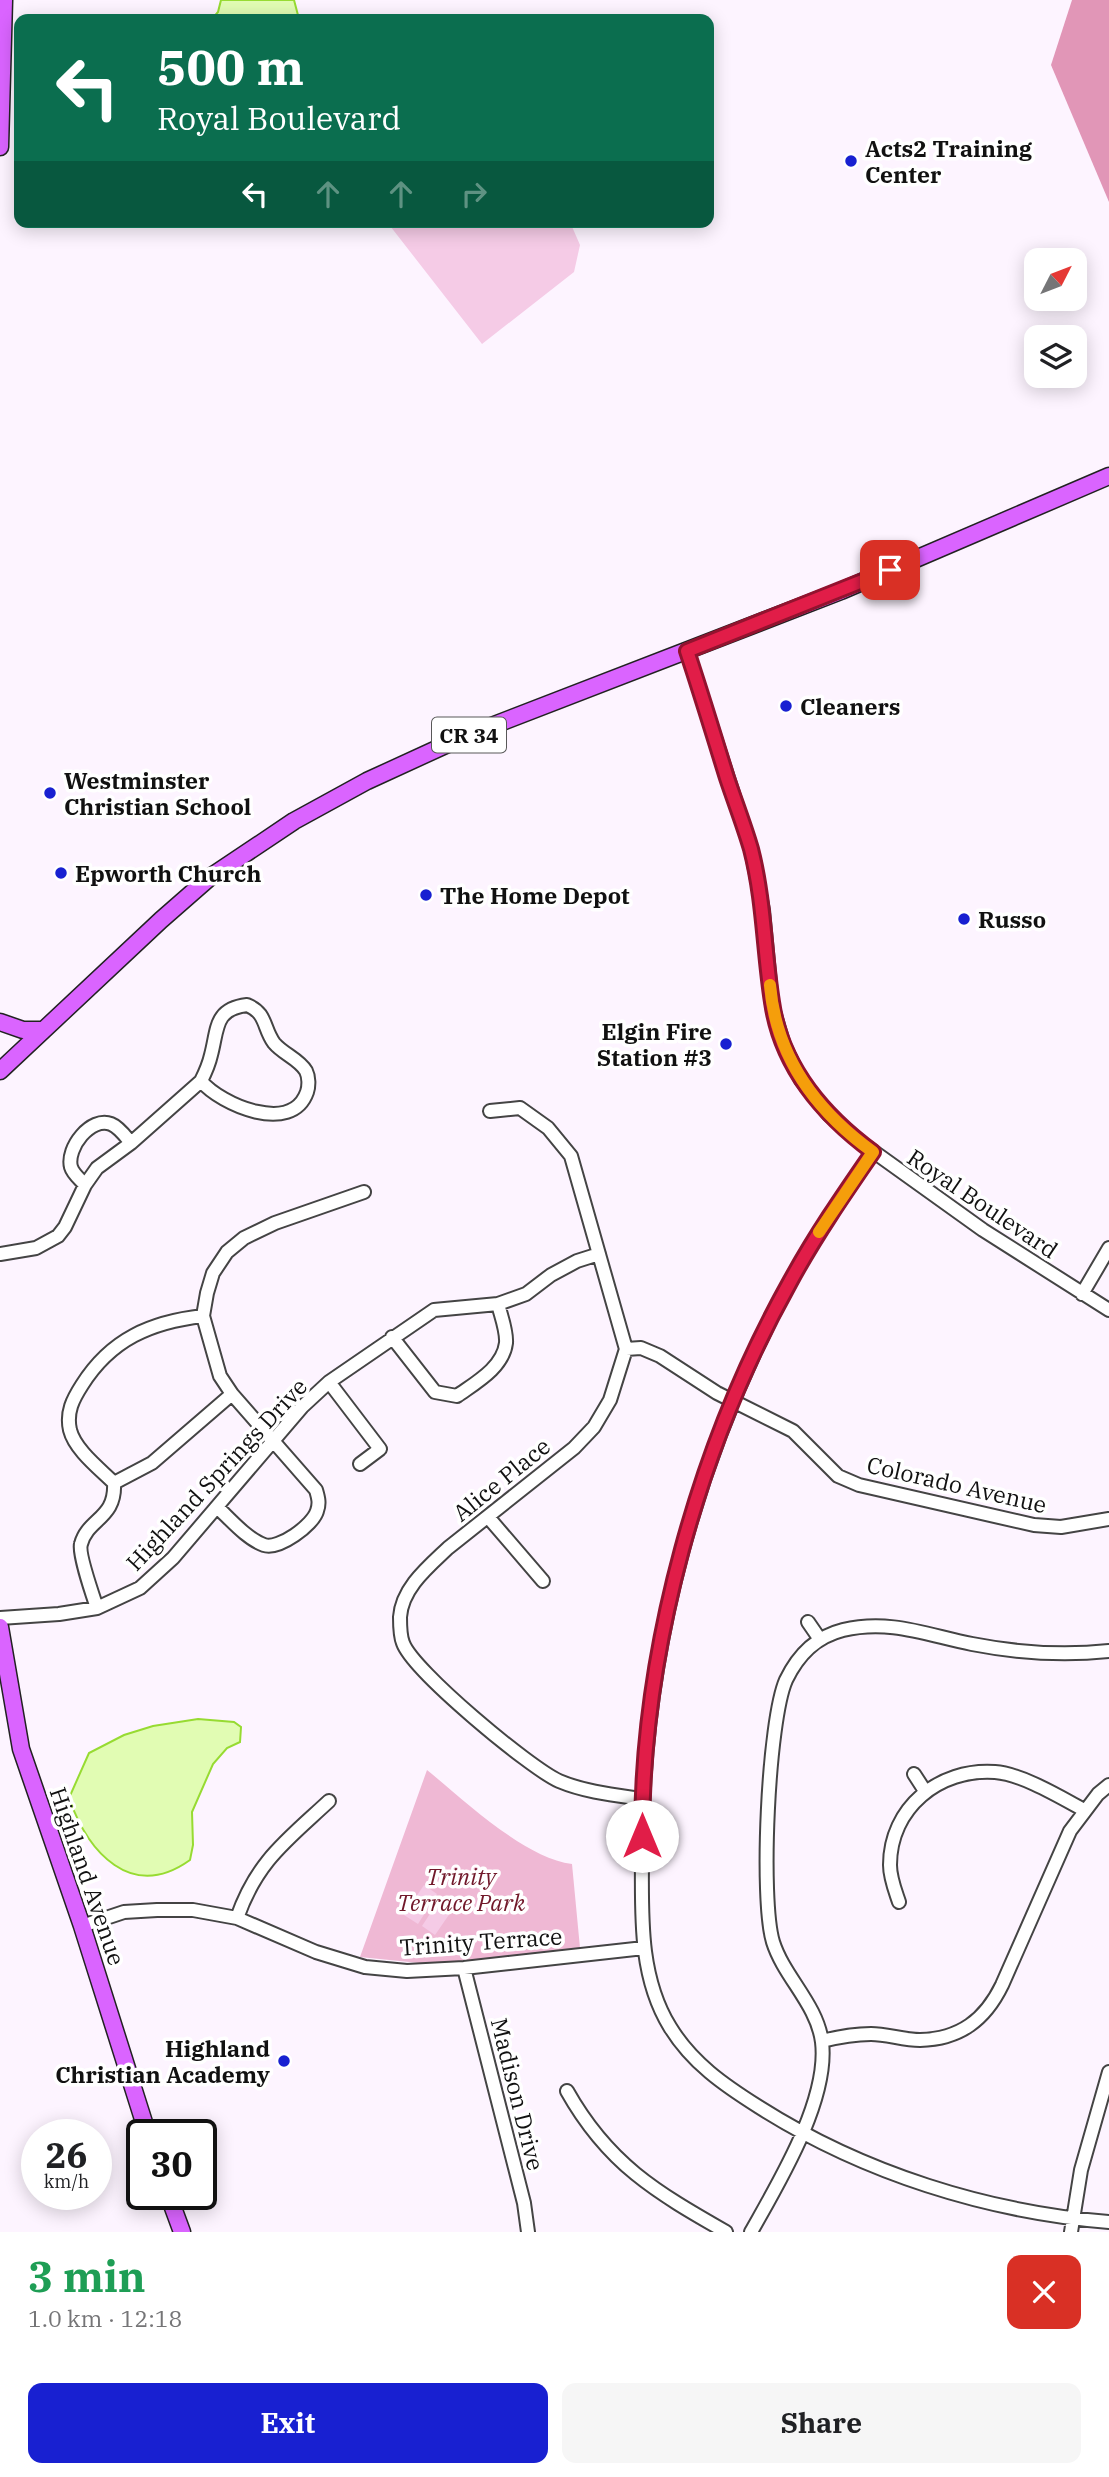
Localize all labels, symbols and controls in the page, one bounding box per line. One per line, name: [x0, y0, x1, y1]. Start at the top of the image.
text: 500 m: [157, 35, 304, 98]
icon: left: [42, 42, 133, 133]
text: Royal Boulevard: [157, 97, 401, 139]
place label: Acts2 Training Center: [865, 133, 1033, 189]
marker: Acts2 Training Center: [843, 153, 859, 169]
icon: left: [236, 175, 274, 213]
icon: ahead: [309, 175, 347, 213]
icon: ahead: [382, 175, 420, 213]
icon: right: [455, 175, 493, 213]
north arrow: [1024, 248, 1087, 312]
map controls: [1024, 248, 1087, 388]
button: layers: [1024, 325, 1087, 388]
pin: [860, 540, 920, 600]
icon: arrive: [871, 551, 909, 589]
place label: Cleaners: [800, 691, 900, 721]
marker: Cleaners: [778, 698, 794, 714]
road number: CR 34: [432, 718, 506, 752]
place label: Westminster Christian School: [64, 765, 251, 821]
marker: Westminster Christian School: [42, 785, 58, 801]
place label: Epworth Church: [75, 858, 261, 888]
marker: Epworth Church: [53, 865, 69, 881]
place label: The Home Depot: [440, 880, 630, 910]
marker: The Home Depot: [418, 887, 434, 903]
place label: Russo: [978, 904, 1046, 934]
marker: Russo: [956, 911, 972, 927]
place label: Elgin Fire Station #3: [597, 1016, 712, 1072]
marker: Elgin Fire Station #3: [718, 1036, 734, 1052]
street label: Royal Boulevard: [902, 1142, 1064, 1264]
street label: Highland Springs Drive: [119, 1371, 313, 1577]
street label: Alice Place: [446, 1431, 556, 1527]
street label: Colorado Avenue: [864, 1449, 1050, 1519]
street label: Highland Avenue: [43, 1783, 133, 1969]
position arrow: [605, 1799, 679, 1873]
park label: Trinity Terrace Park: [397, 1861, 526, 1917]
street label: Trinity Terrace: [399, 1920, 563, 1962]
street label: Madison Drive: [485, 2015, 551, 2173]
place label: Highland Christian Academy: [55, 2033, 270, 2089]
marker: Highland Christian Academy: [276, 2053, 292, 2069]
speed limit sign: 30: [126, 2119, 217, 2210]
text: 26: [45, 2132, 88, 2178]
text: km/h: [44, 2170, 89, 2193]
text: 3 min: [28, 2249, 146, 2304]
button: close: [1007, 2255, 1081, 2329]
text: 1.0 km · 12:18: [28, 2303, 182, 2333]
button: Exit: [28, 2383, 548, 2463]
button: Share: [562, 2383, 1081, 2463]

